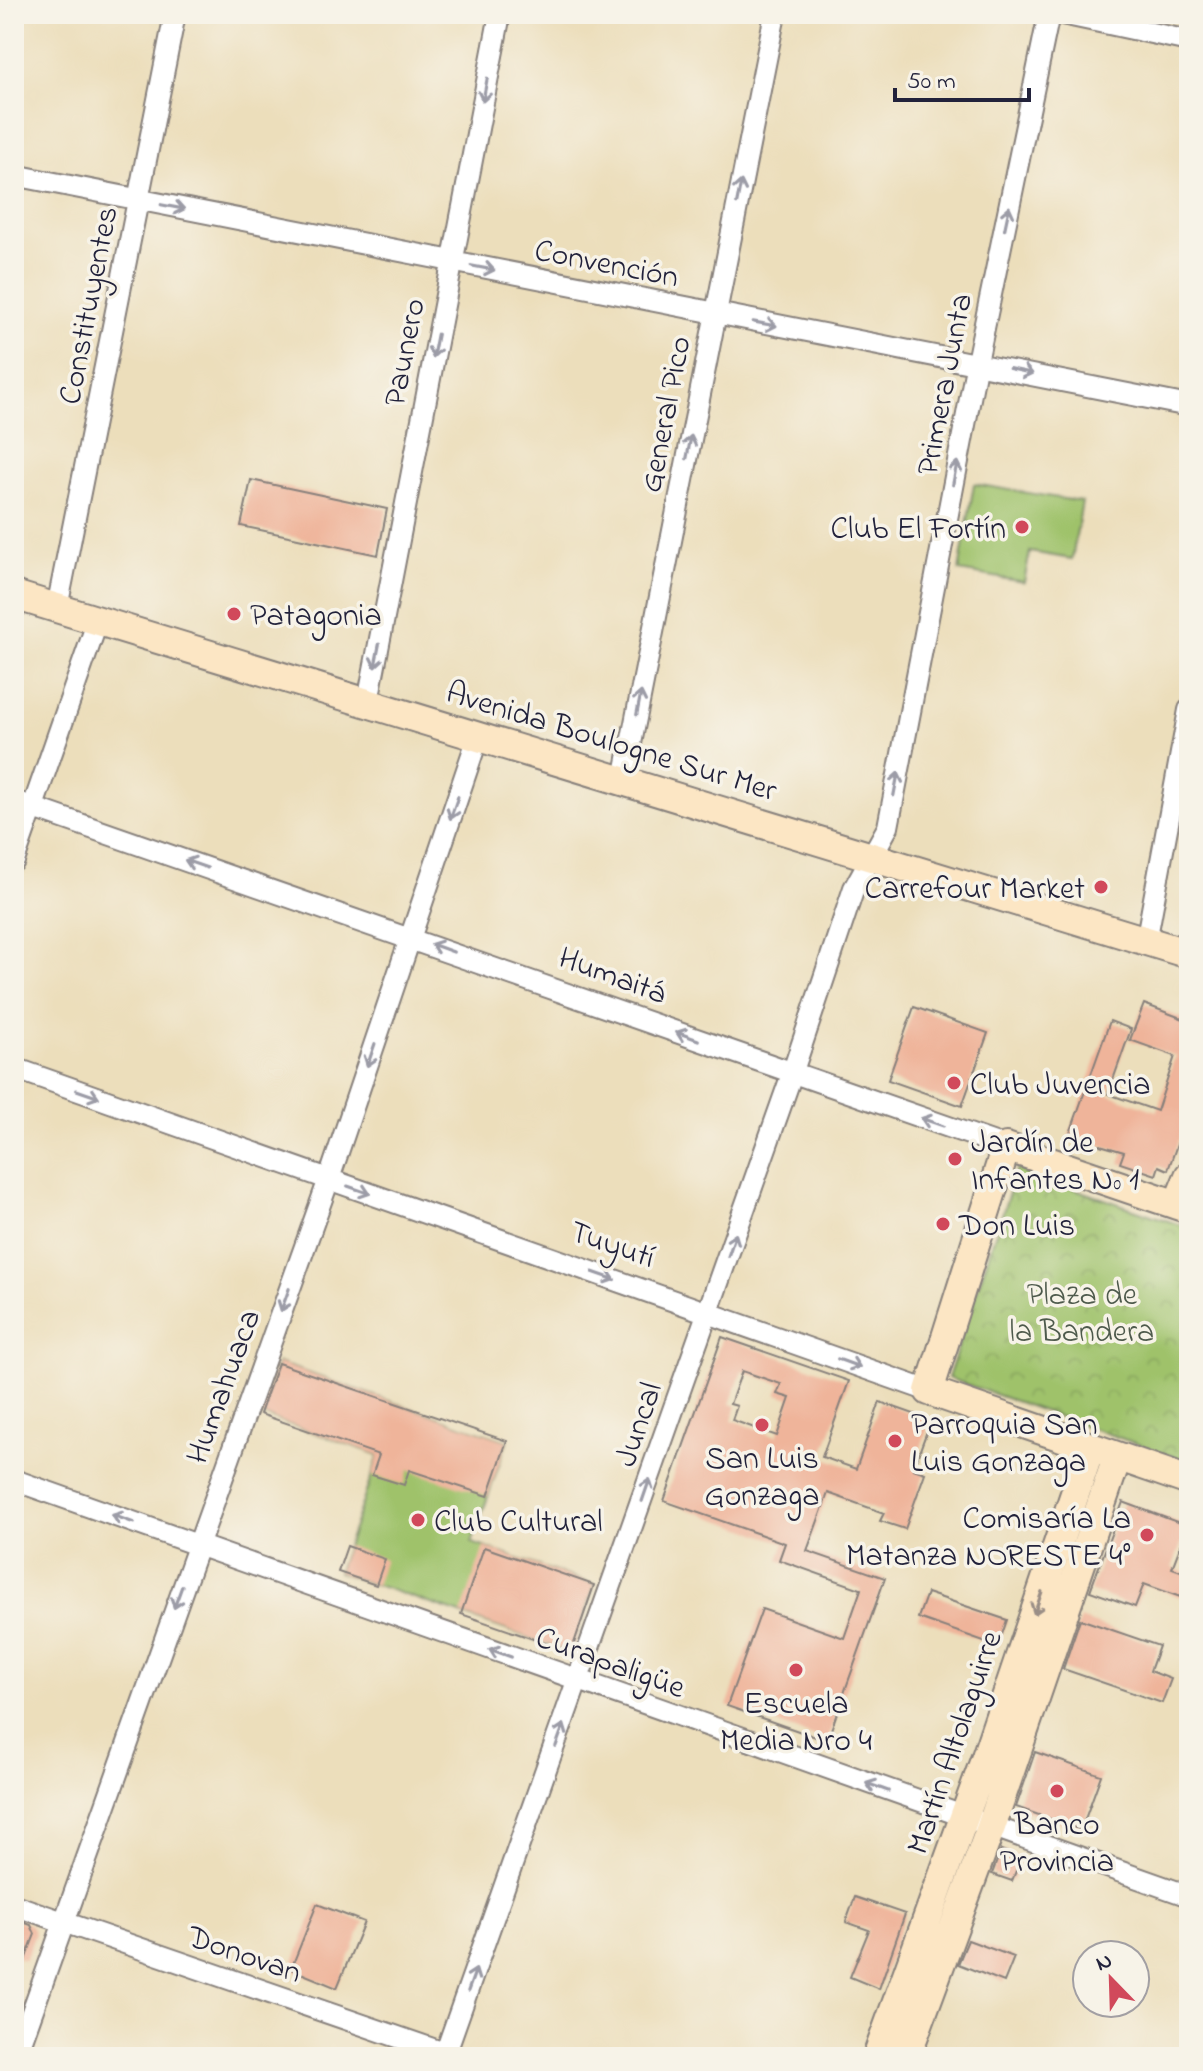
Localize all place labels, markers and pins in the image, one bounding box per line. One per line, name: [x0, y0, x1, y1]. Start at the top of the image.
place label: Club El Fortín: [830, 507, 1006, 554]
marker: Club El Fortín: [1013, 518, 1031, 536]
place label: Patagonia: [250, 594, 382, 641]
marker: Patagonia: [225, 605, 243, 623]
place label: Carrefour Market: [865, 867, 1085, 914]
marker: Carrefour Market: [1092, 878, 1110, 896]
place label: Club Juvencia: [970, 1063, 1151, 1110]
marker: Club Juvencia: [945, 1074, 963, 1092]
place label: Jardín de Infantes Nº 1: [971, 1121, 1139, 1205]
marker: Jardín de Infantes Nº 1: [946, 1150, 964, 1168]
place label: Don Luis: [958, 1204, 1075, 1251]
marker: Don Luis: [934, 1215, 952, 1233]
place label: Parroquia San Luis Gonzaga: [911, 1403, 1098, 1487]
marker: San Luis Gonzaga: [753, 1416, 771, 1434]
marker: Parroquia San Luis Gonzaga: [886, 1432, 904, 1450]
place label: San Luis Gonzaga: [705, 1437, 819, 1521]
place label: Comisaría La Matanza NORESTE 4°: [846, 1497, 1131, 1581]
place label: Club Cultural: [434, 1500, 603, 1547]
marker: Club Cultural: [409, 1511, 427, 1529]
marker: Comisaría La Matanza NORESTE 4°: [1138, 1526, 1156, 1544]
marker: Escuela Media Nro 4: [787, 1661, 805, 1679]
place label: Escuela Media Nro 4: [720, 1682, 872, 1766]
marker: Banco Provincia: [1048, 1782, 1066, 1800]
place label: Banco Provincia: [1000, 1803, 1114, 1887]

